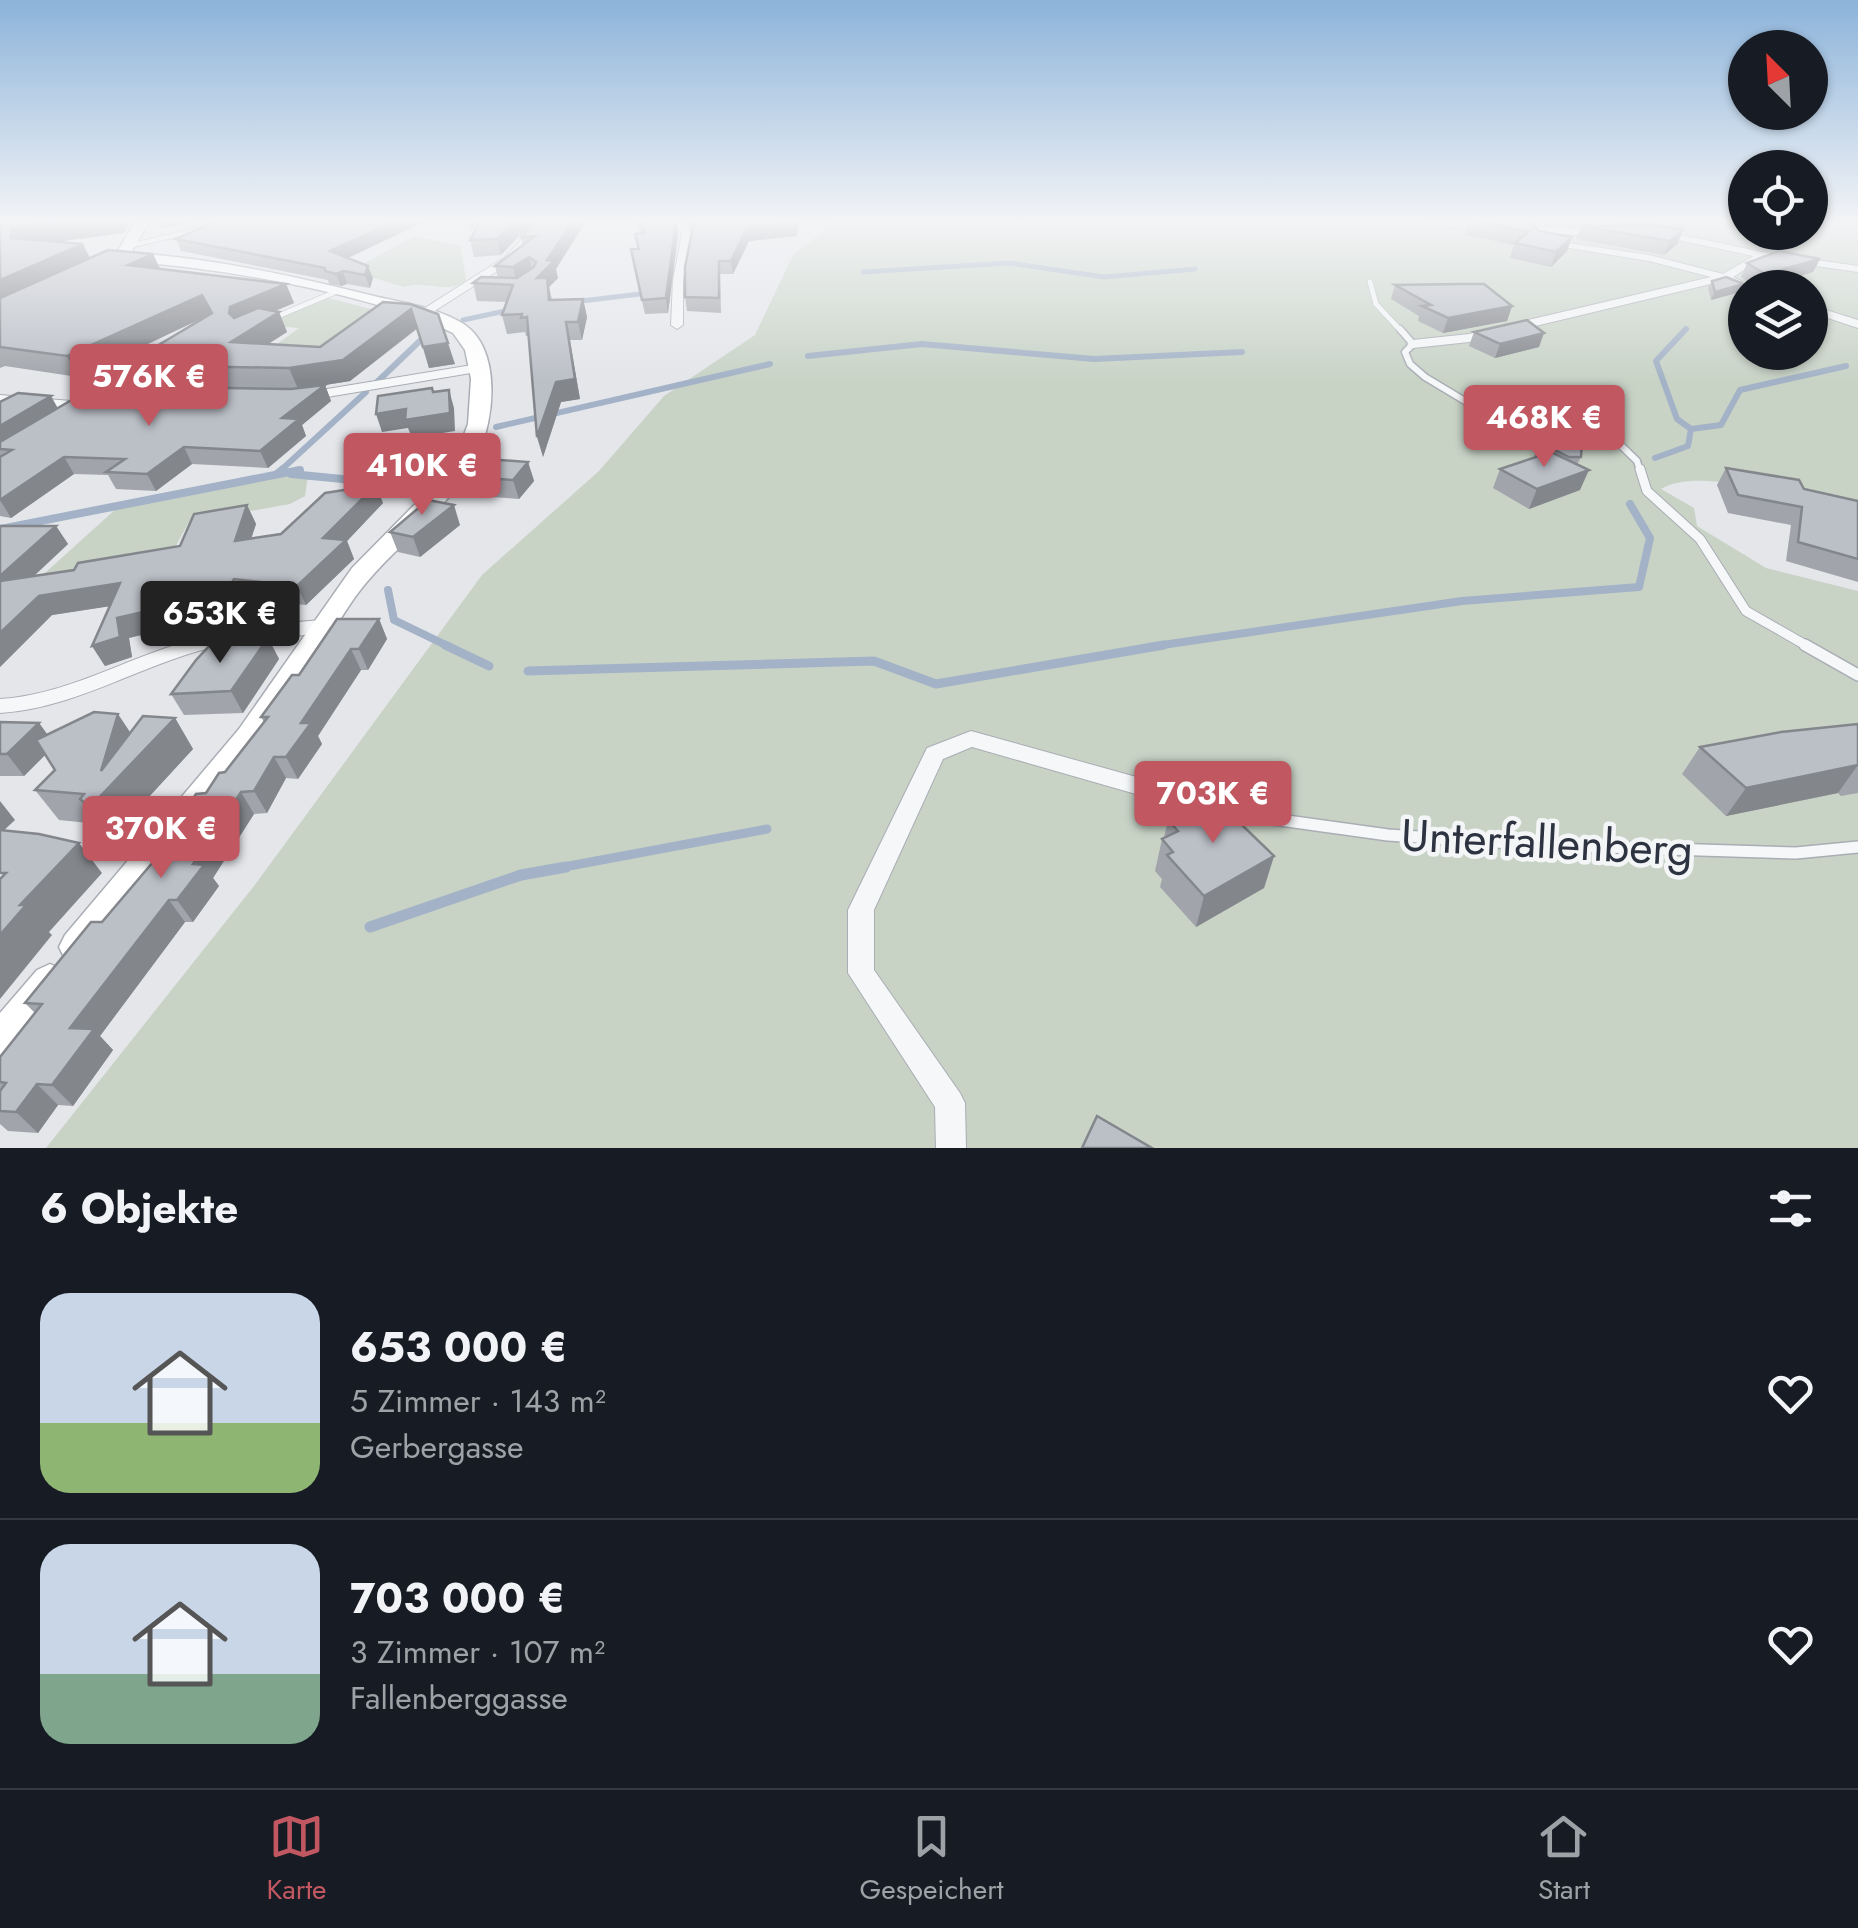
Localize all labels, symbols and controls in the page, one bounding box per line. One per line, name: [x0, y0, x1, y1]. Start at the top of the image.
north arrow: [1728, 30, 1828, 130]
map controls: [1728, 30, 1828, 370]
button: locate: [1728, 150, 1828, 250]
button: layers: [1728, 270, 1828, 370]
pin: 576K €: [68, 344, 230, 429]
text: 576K €: [92, 353, 206, 399]
pin: 468K €: [1463, 385, 1625, 470]
text: 468K €: [1486, 394, 1602, 440]
pin: 410K €: [341, 433, 503, 518]
text: 410K €: [366, 442, 478, 488]
pin: 653K €: [139, 581, 301, 666]
text: 653K €: [163, 590, 277, 636]
pin: 703K €: [1132, 761, 1294, 846]
text: 703K €: [1156, 770, 1270, 816]
pin: 370K €: [80, 796, 242, 881]
street label: Unterfallenberg: [1399, 802, 1695, 883]
text: 370K €: [105, 805, 217, 851]
text: 6 Objekte: [40, 1178, 238, 1239]
icon: filters: [1763, 1181, 1818, 1236]
text: 653 000 €: [350, 1317, 567, 1378]
icon: home: [120, 1333, 240, 1453]
icon: heart: [1763, 1366, 1818, 1421]
text: 5 Zimmer · 143 m²: [350, 1378, 606, 1424]
text: Gerbergasse: [350, 1424, 523, 1470]
text: 703 000 €: [350, 1568, 565, 1629]
icon: home: [120, 1584, 240, 1704]
icon: heart: [1763, 1617, 1818, 1672]
text: 3 Zimmer · 107 m²: [350, 1629, 605, 1675]
text: Fallenberggasse: [350, 1675, 568, 1721]
tab: Karte: [267, 1809, 327, 1910]
tab: Gespeichert: [860, 1809, 1003, 1910]
tab: Start: [1536, 1809, 1591, 1910]

